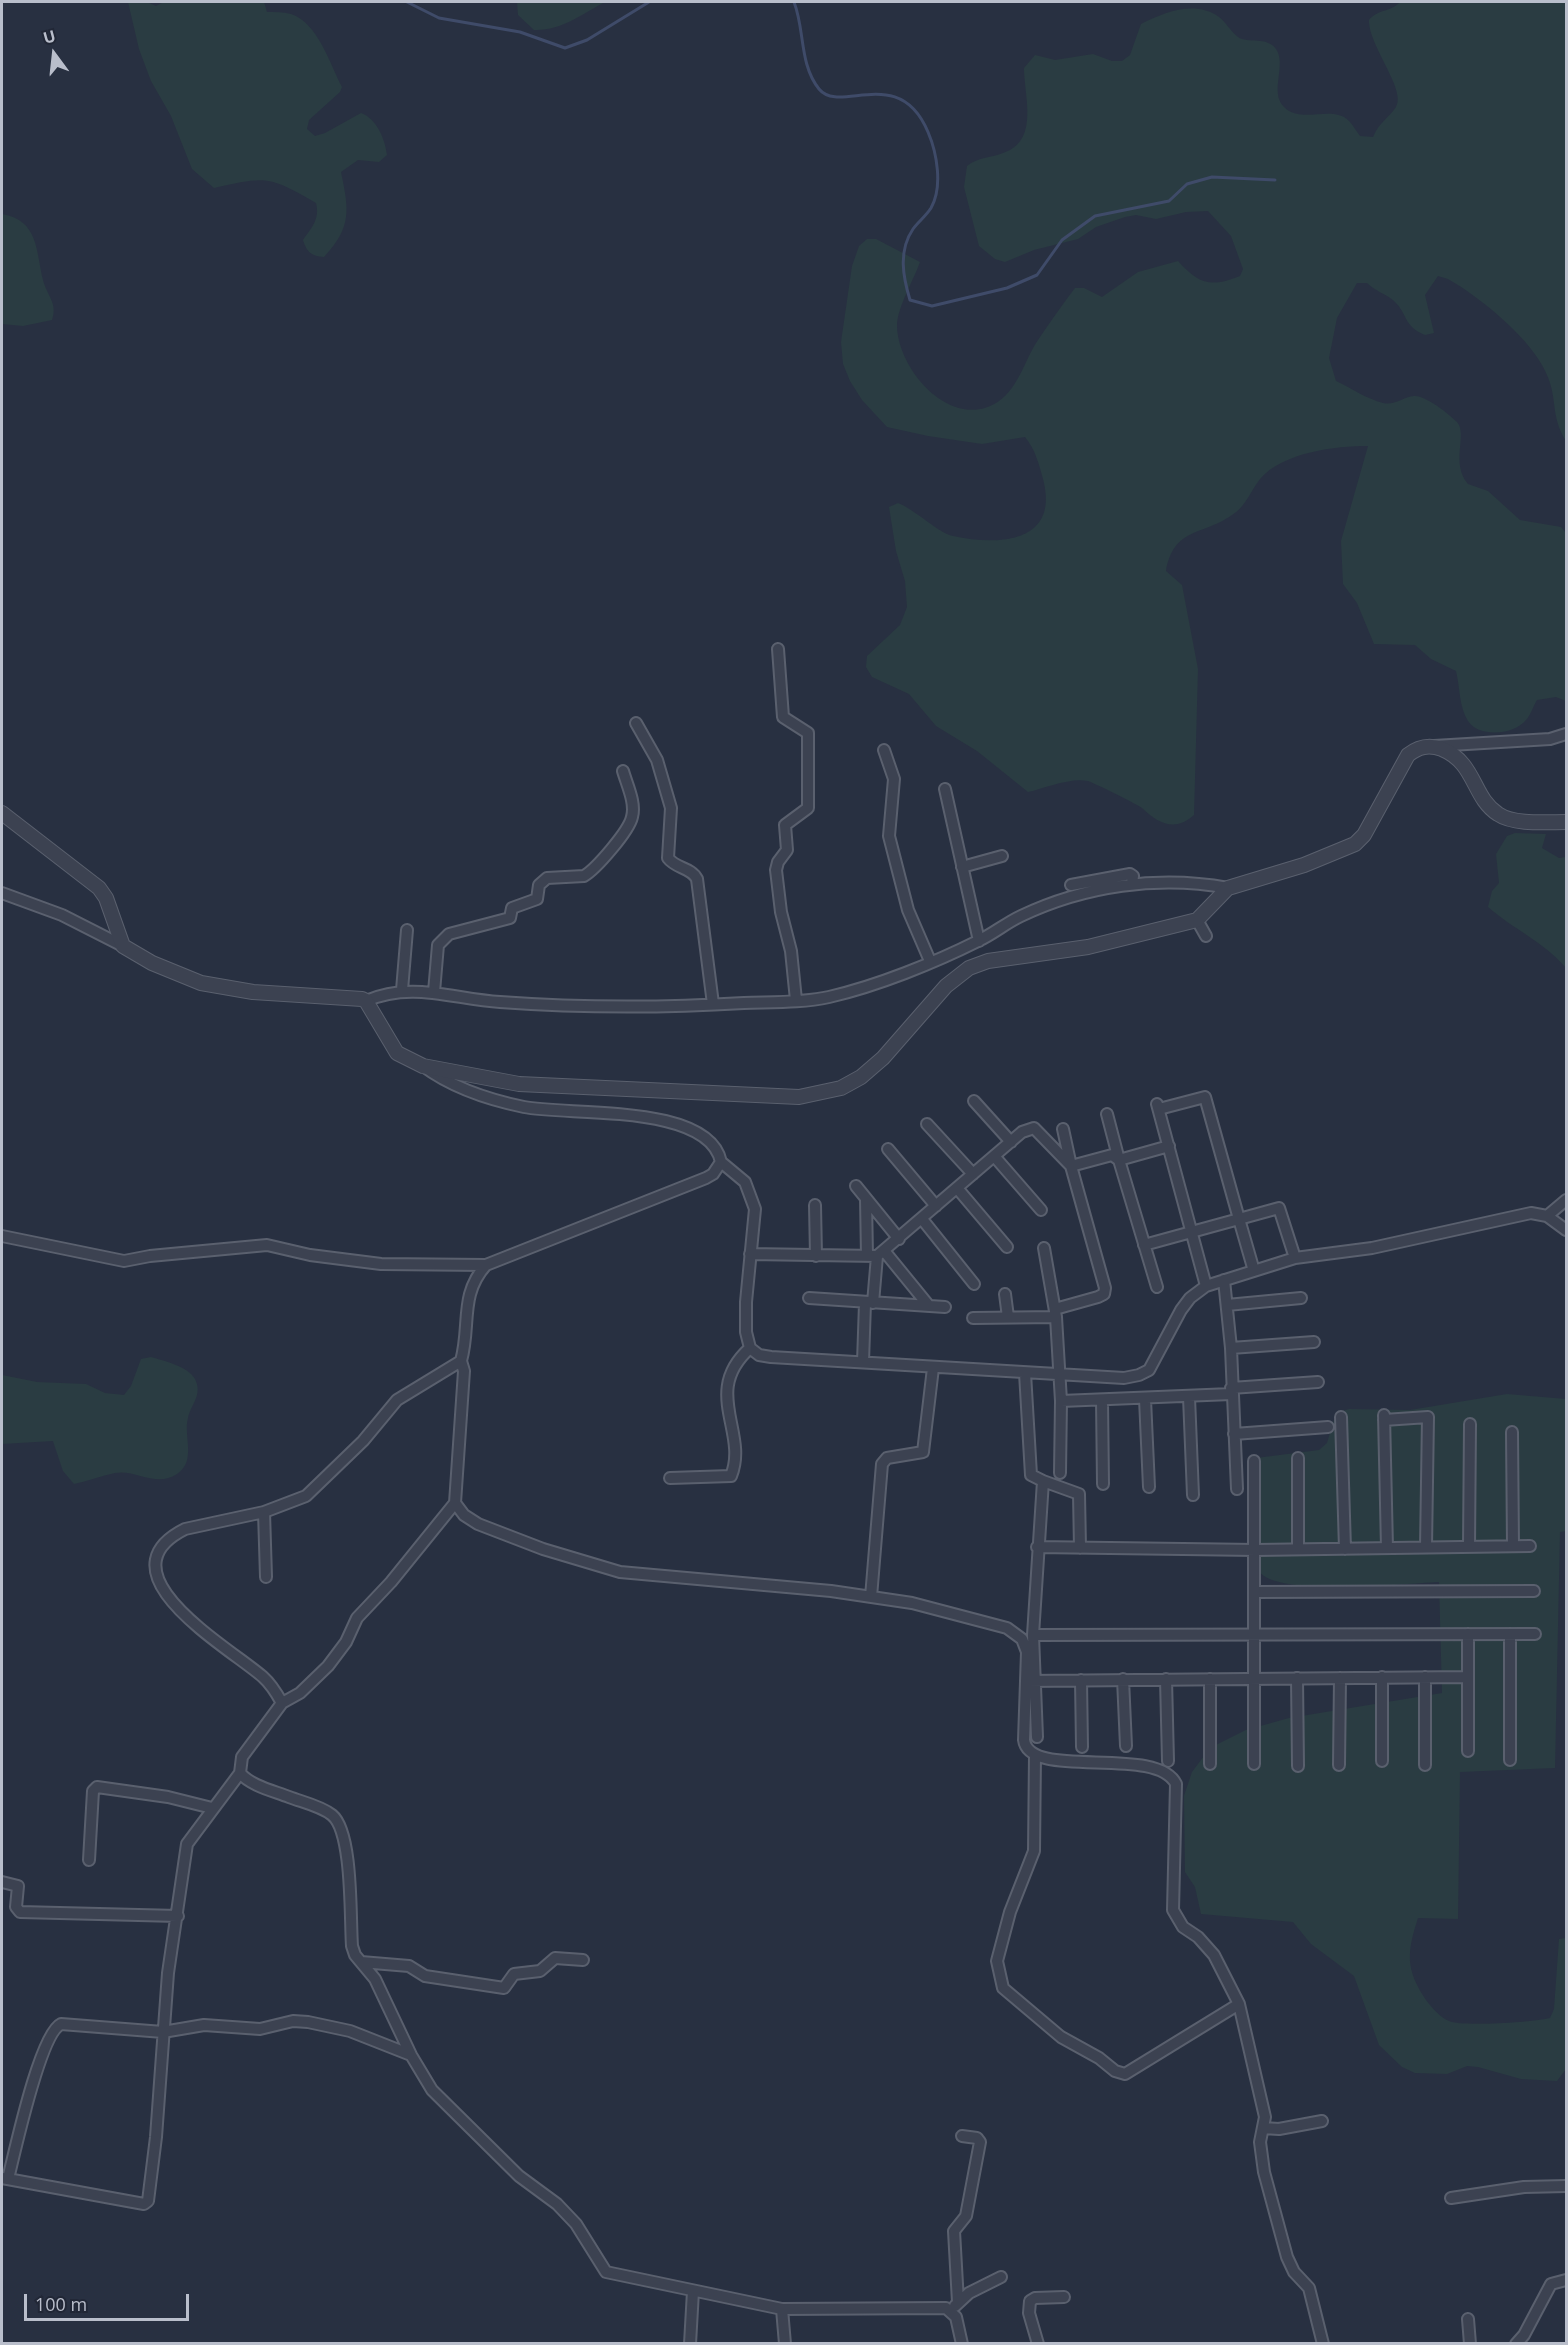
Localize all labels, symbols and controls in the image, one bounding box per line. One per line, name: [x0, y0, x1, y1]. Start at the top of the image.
north arrow: [24, 24, 84, 84]
text: U: [41, 24, 58, 49]
scale bar: [27, 2282, 192, 2320]
text: 100 m: [35, 2292, 87, 2316]

